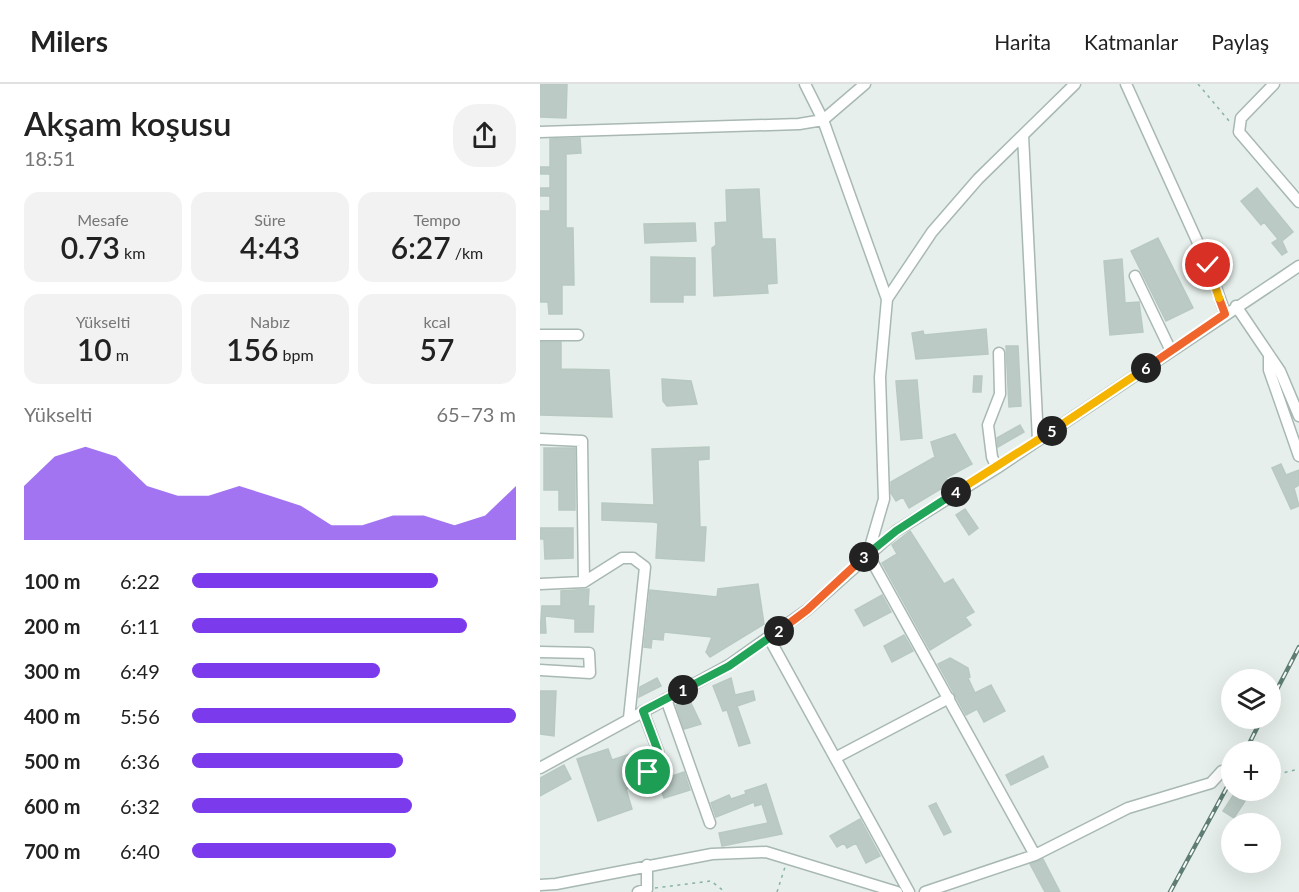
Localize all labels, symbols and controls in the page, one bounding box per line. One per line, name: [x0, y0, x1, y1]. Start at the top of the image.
text: Milers: [30, 24, 108, 58]
text: Harita: [994, 29, 1051, 54]
text: Katmanlar: [1084, 29, 1178, 54]
text: Paylaş: [1211, 29, 1269, 54]
text: Akşam koşusu: [24, 103, 231, 143]
button: share: [453, 104, 516, 167]
text: 18:51: [24, 146, 75, 170]
text: Mesafe: [77, 210, 129, 229]
text: Süre: [254, 210, 286, 229]
text: Tempo: [413, 210, 461, 229]
text: 0.73: [61, 229, 120, 265]
text: 4:43: [240, 229, 300, 265]
text: 6:27: [391, 229, 451, 265]
pin: [1182, 239, 1233, 290]
text: km: [120, 243, 145, 262]
text: /km: [451, 243, 483, 262]
icon: check: [1191, 248, 1224, 281]
text: Yükselti: [76, 312, 130, 331]
text: Nabız: [250, 312, 290, 331]
text: kcal: [423, 312, 451, 331]
text: 10: [77, 331, 112, 367]
text: 156: [226, 331, 279, 367]
text: 57: [420, 331, 454, 367]
text: m: [112, 345, 129, 364]
text: bpm: [279, 345, 314, 364]
pin: 6: [1131, 353, 1161, 383]
text: 6: [1141, 358, 1151, 377]
text: Yükselti: [24, 402, 92, 426]
text: 65–73 m: [436, 402, 516, 426]
pin: 5: [1037, 416, 1067, 446]
text: 5: [1047, 421, 1057, 440]
pin: 4: [941, 477, 971, 507]
text: 4: [951, 482, 961, 501]
pin: 3: [849, 542, 879, 572]
text: 3: [859, 547, 869, 566]
text: 100 m: [24, 569, 80, 593]
text: 6:22: [120, 569, 160, 593]
text: 200 m: [24, 614, 80, 638]
text: 6:11: [120, 614, 160, 638]
pin: 2: [764, 616, 794, 646]
text: 2: [774, 621, 784, 640]
text: 300 m: [24, 659, 80, 683]
text: 6:49: [120, 659, 160, 683]
map controls: [1221, 669, 1281, 873]
button: layers: [1221, 669, 1281, 729]
pin: 1: [668, 675, 698, 705]
text: 1: [678, 680, 688, 699]
text: 400 m: [24, 704, 80, 728]
text: 5:56: [120, 704, 160, 728]
button: +: [1221, 741, 1281, 801]
pin: [622, 746, 673, 797]
text: 500 m: [24, 749, 80, 773]
text: 6:36: [120, 749, 160, 773]
icon: arrive: [631, 755, 664, 788]
text: 600 m: [24, 794, 80, 818]
text: 6:32: [120, 794, 160, 818]
button: −: [1221, 813, 1281, 873]
text: 700 m: [24, 839, 80, 863]
text: 6:40: [120, 839, 160, 863]

